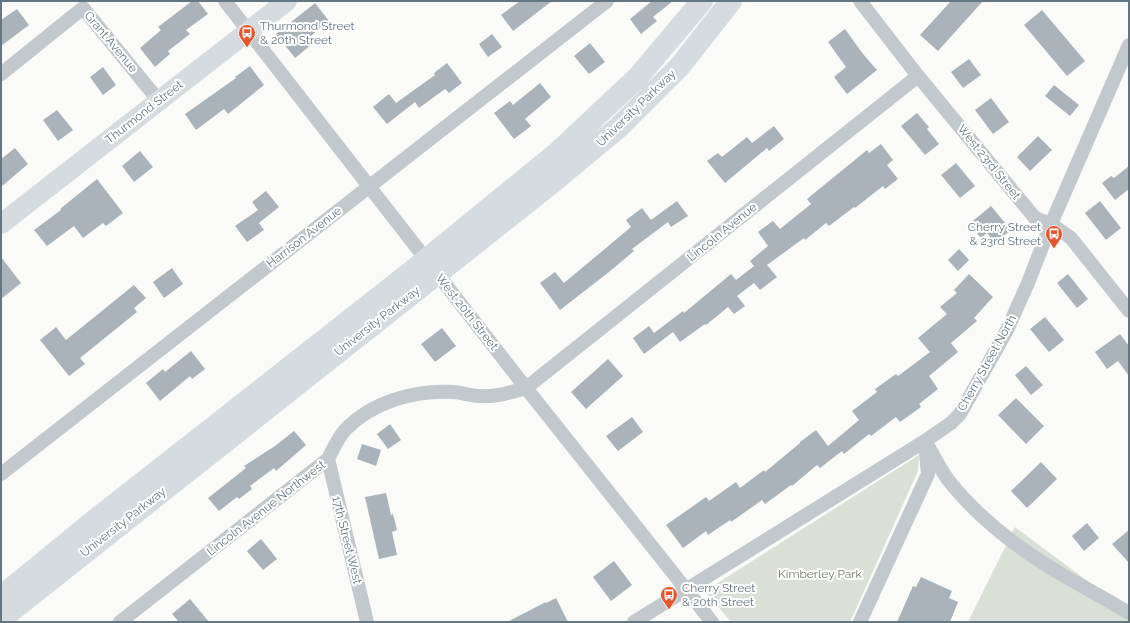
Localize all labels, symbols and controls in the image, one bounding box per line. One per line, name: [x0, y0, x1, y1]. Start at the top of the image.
street label: Grant Avenue: [82, 9, 140, 75]
place label: Thurmond Street & 20th Street: [260, 19, 355, 47]
bus stop icon: Thurmond Street & 20th Street: [237, 23, 257, 48]
street label: University Parkway: [593, 66, 679, 149]
street label: Thurmond Street: [102, 77, 186, 147]
street label: West 23rd Street: [955, 122, 1023, 202]
street label: Lincoln Avenue: [684, 200, 760, 264]
street label: Harrison Avenue: [264, 203, 344, 271]
place label: Cherry Street & 23rd Street: [968, 220, 1041, 248]
bus stop icon: Cherry Street & 23rd Street: [1044, 224, 1064, 249]
street label: West 20th Street: [433, 271, 501, 353]
street label: University Parkway: [331, 283, 423, 359]
street label: Cherry Street North: [955, 312, 1019, 414]
street label: Lincoln Avenue Northwest: [204, 457, 328, 559]
street label: University Parkway: [77, 484, 169, 560]
street label: 17th Street West: [329, 495, 365, 585]
park label: Kimberley Park: [778, 567, 863, 581]
place label: Cherry Street & 20th Street: [682, 581, 755, 609]
bus stop icon: Cherry Street & 20th Street: [659, 585, 679, 610]

